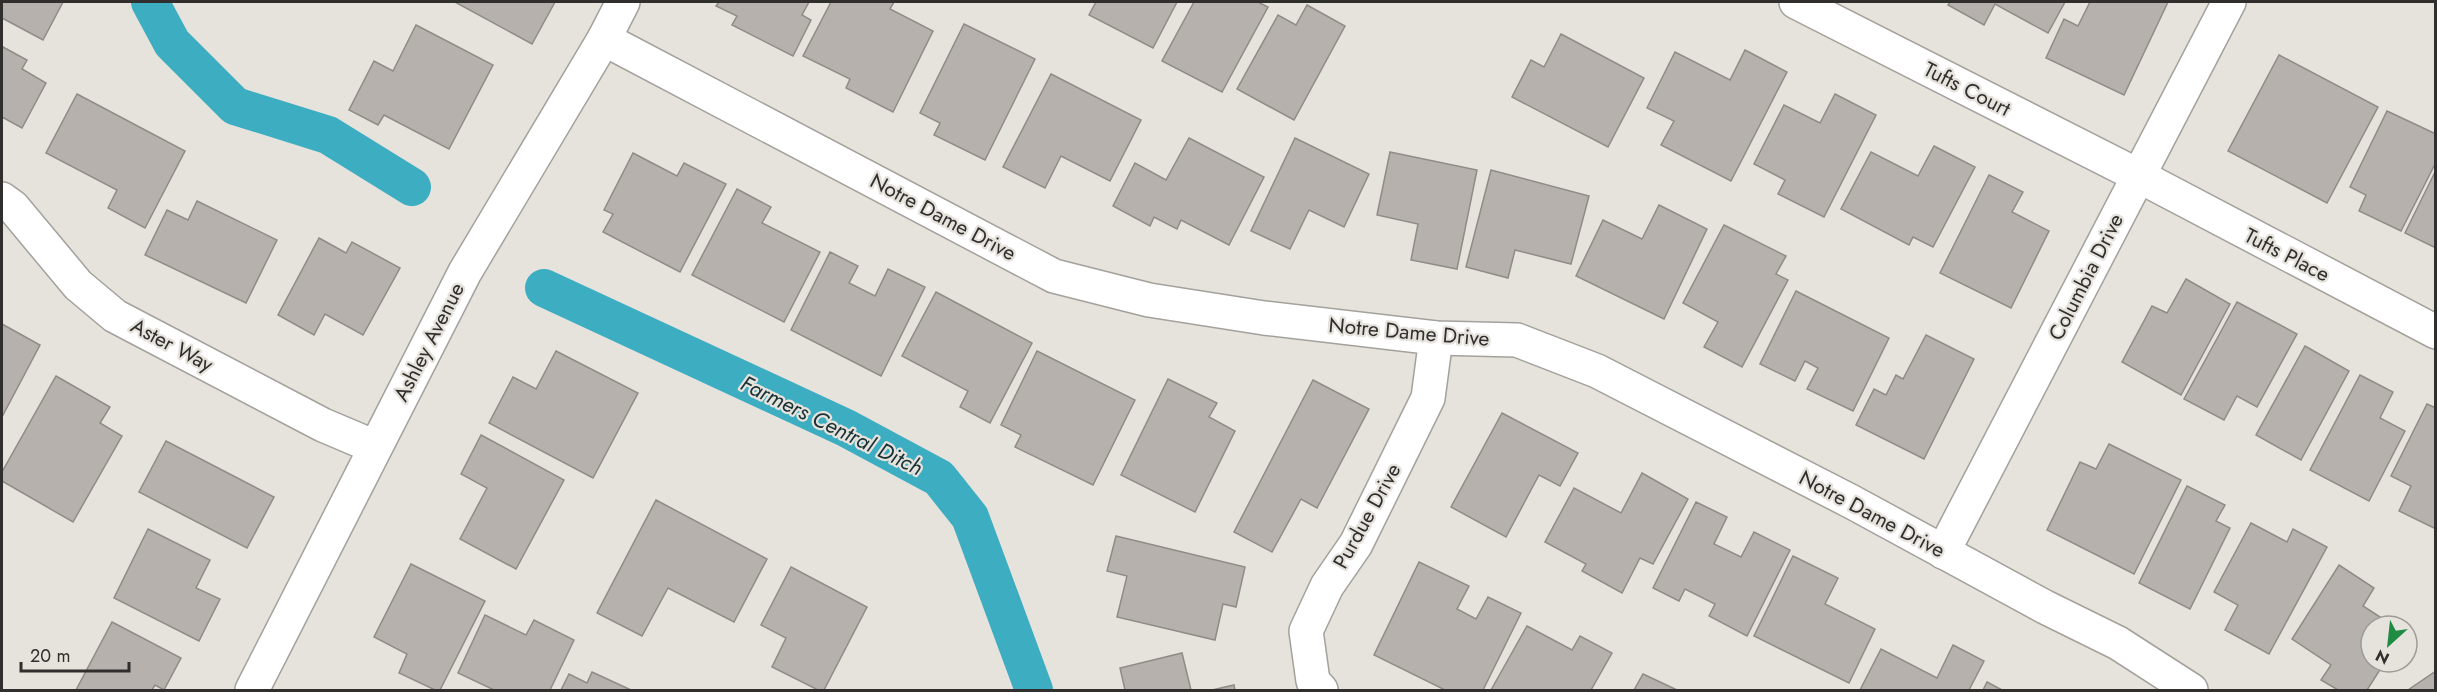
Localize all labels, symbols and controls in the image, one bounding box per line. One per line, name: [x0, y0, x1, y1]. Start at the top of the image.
street label: Tufts Court: [1918, 54, 2016, 124]
street label: Notre Dame Drive: [865, 166, 1021, 268]
street label: Columbia Drive: [2041, 208, 2131, 346]
street label: Tufts Place: [2239, 221, 2335, 289]
street label: Ashley Avenue: [386, 277, 472, 407]
street label: Notre Dame Drive: [1327, 310, 1491, 354]
street label: Aster Way: [125, 311, 219, 380]
water label: Farmers Central Ditch: [735, 367, 929, 483]
street label: Purdue Drive: [1326, 458, 1408, 574]
street label: Notre Dame Drive: [1794, 463, 1950, 565]
north arrow: [2359, 614, 2419, 674]
scale bar: [21, 635, 129, 673]
text: 20 m: [30, 643, 70, 669]
text: N: [2372, 644, 2393, 670]

